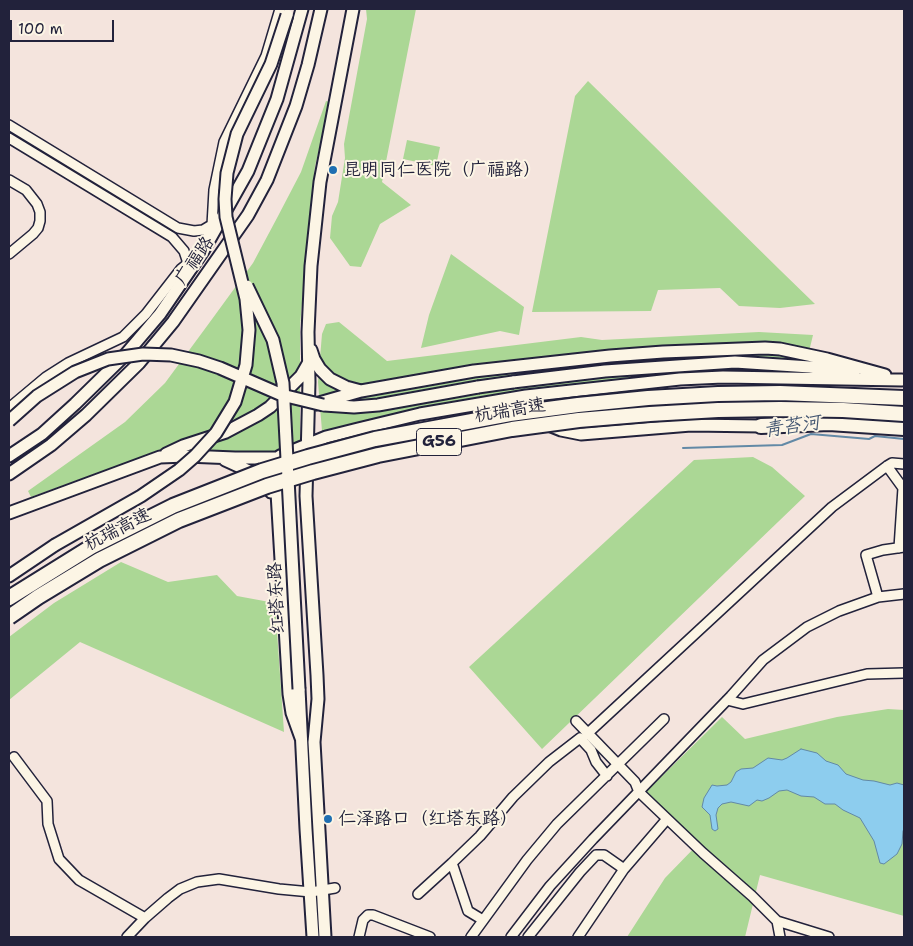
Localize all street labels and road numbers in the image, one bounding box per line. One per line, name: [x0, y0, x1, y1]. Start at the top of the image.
street label: 广福路: [171, 233, 219, 289]
street label: 杭瑞高速: [473, 395, 547, 427]
road number: G56: [416, 428, 462, 456]
street label: 杭瑞高速: [81, 504, 155, 556]
street label: 红塔东路: [264, 561, 290, 635]

